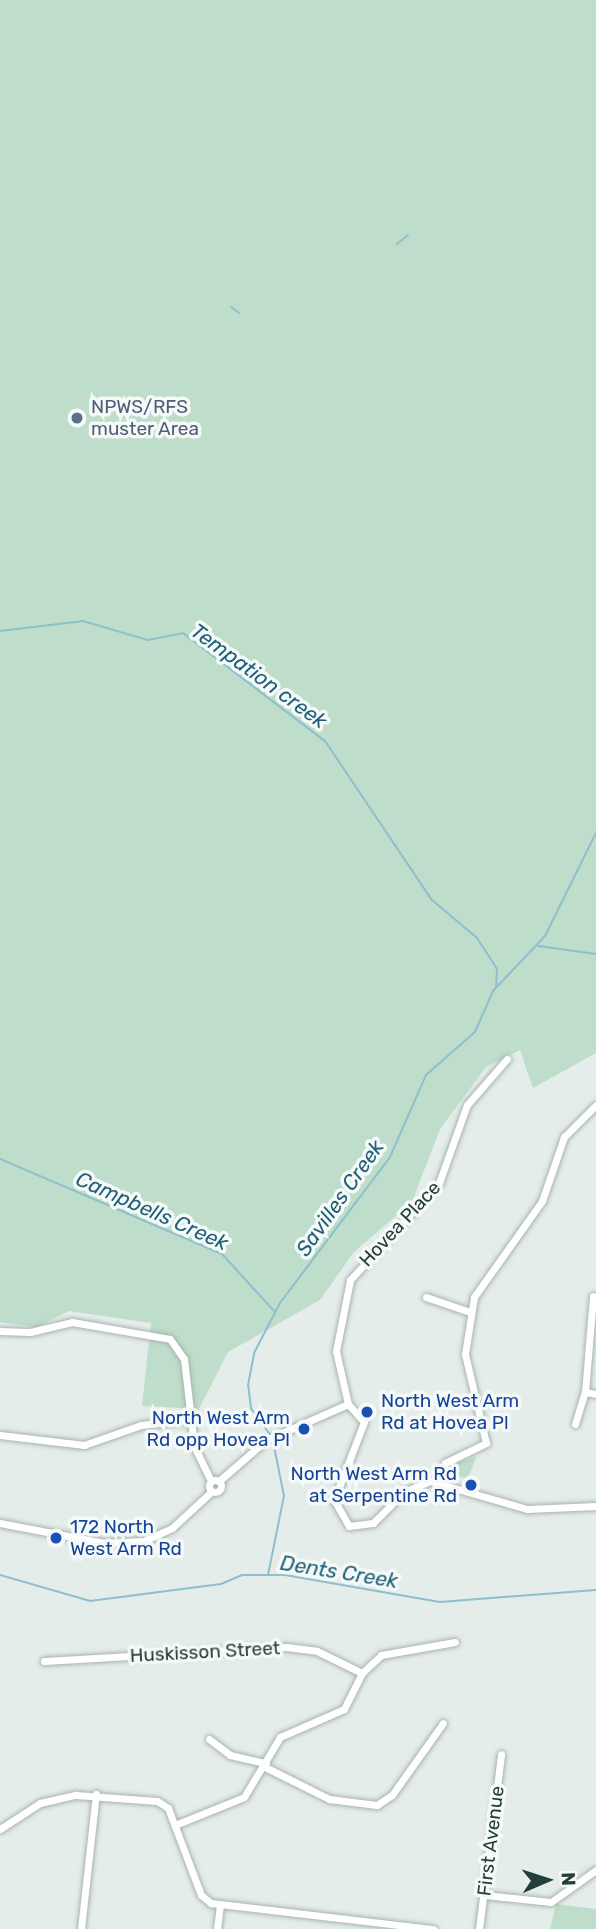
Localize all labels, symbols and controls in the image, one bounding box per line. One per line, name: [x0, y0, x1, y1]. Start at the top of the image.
place label: NPWS/RFS muster Area: [91, 396, 200, 440]
marker: NPWS/RFS muster Area: [69, 410, 85, 426]
water label: Tempation creek: [186, 618, 332, 734]
water label: Savilles Creek: [291, 1135, 389, 1261]
water label: Campbells Creek: [72, 1166, 232, 1256]
street label: Hovea Place: [355, 1177, 445, 1271]
place label: North West Arm Rd at Hovea Pl: [381, 1390, 520, 1434]
marker: North West Arm Rd at Hovea Pl: [359, 1404, 375, 1420]
place label: North West Arm Rd opp Hovea Pl: [147, 1407, 290, 1451]
marker: North West Arm Rd opp Hovea Pl: [296, 1421, 312, 1437]
place label: North West Arm Rd at Serpentine Rd: [290, 1463, 457, 1507]
marker: North West Arm Rd at Serpentine Rd: [463, 1477, 479, 1493]
place label: 172 North West Arm Rd: [70, 1516, 182, 1560]
marker: 172 North West Arm Rd: [48, 1530, 64, 1546]
water label: Dents Creek: [278, 1550, 400, 1594]
street label: Huskisson Street: [129, 1637, 281, 1667]
street label: First Avenue: [473, 1784, 509, 1898]
north arrow: [512, 1845, 582, 1915]
text: N: [557, 1871, 580, 1886]

